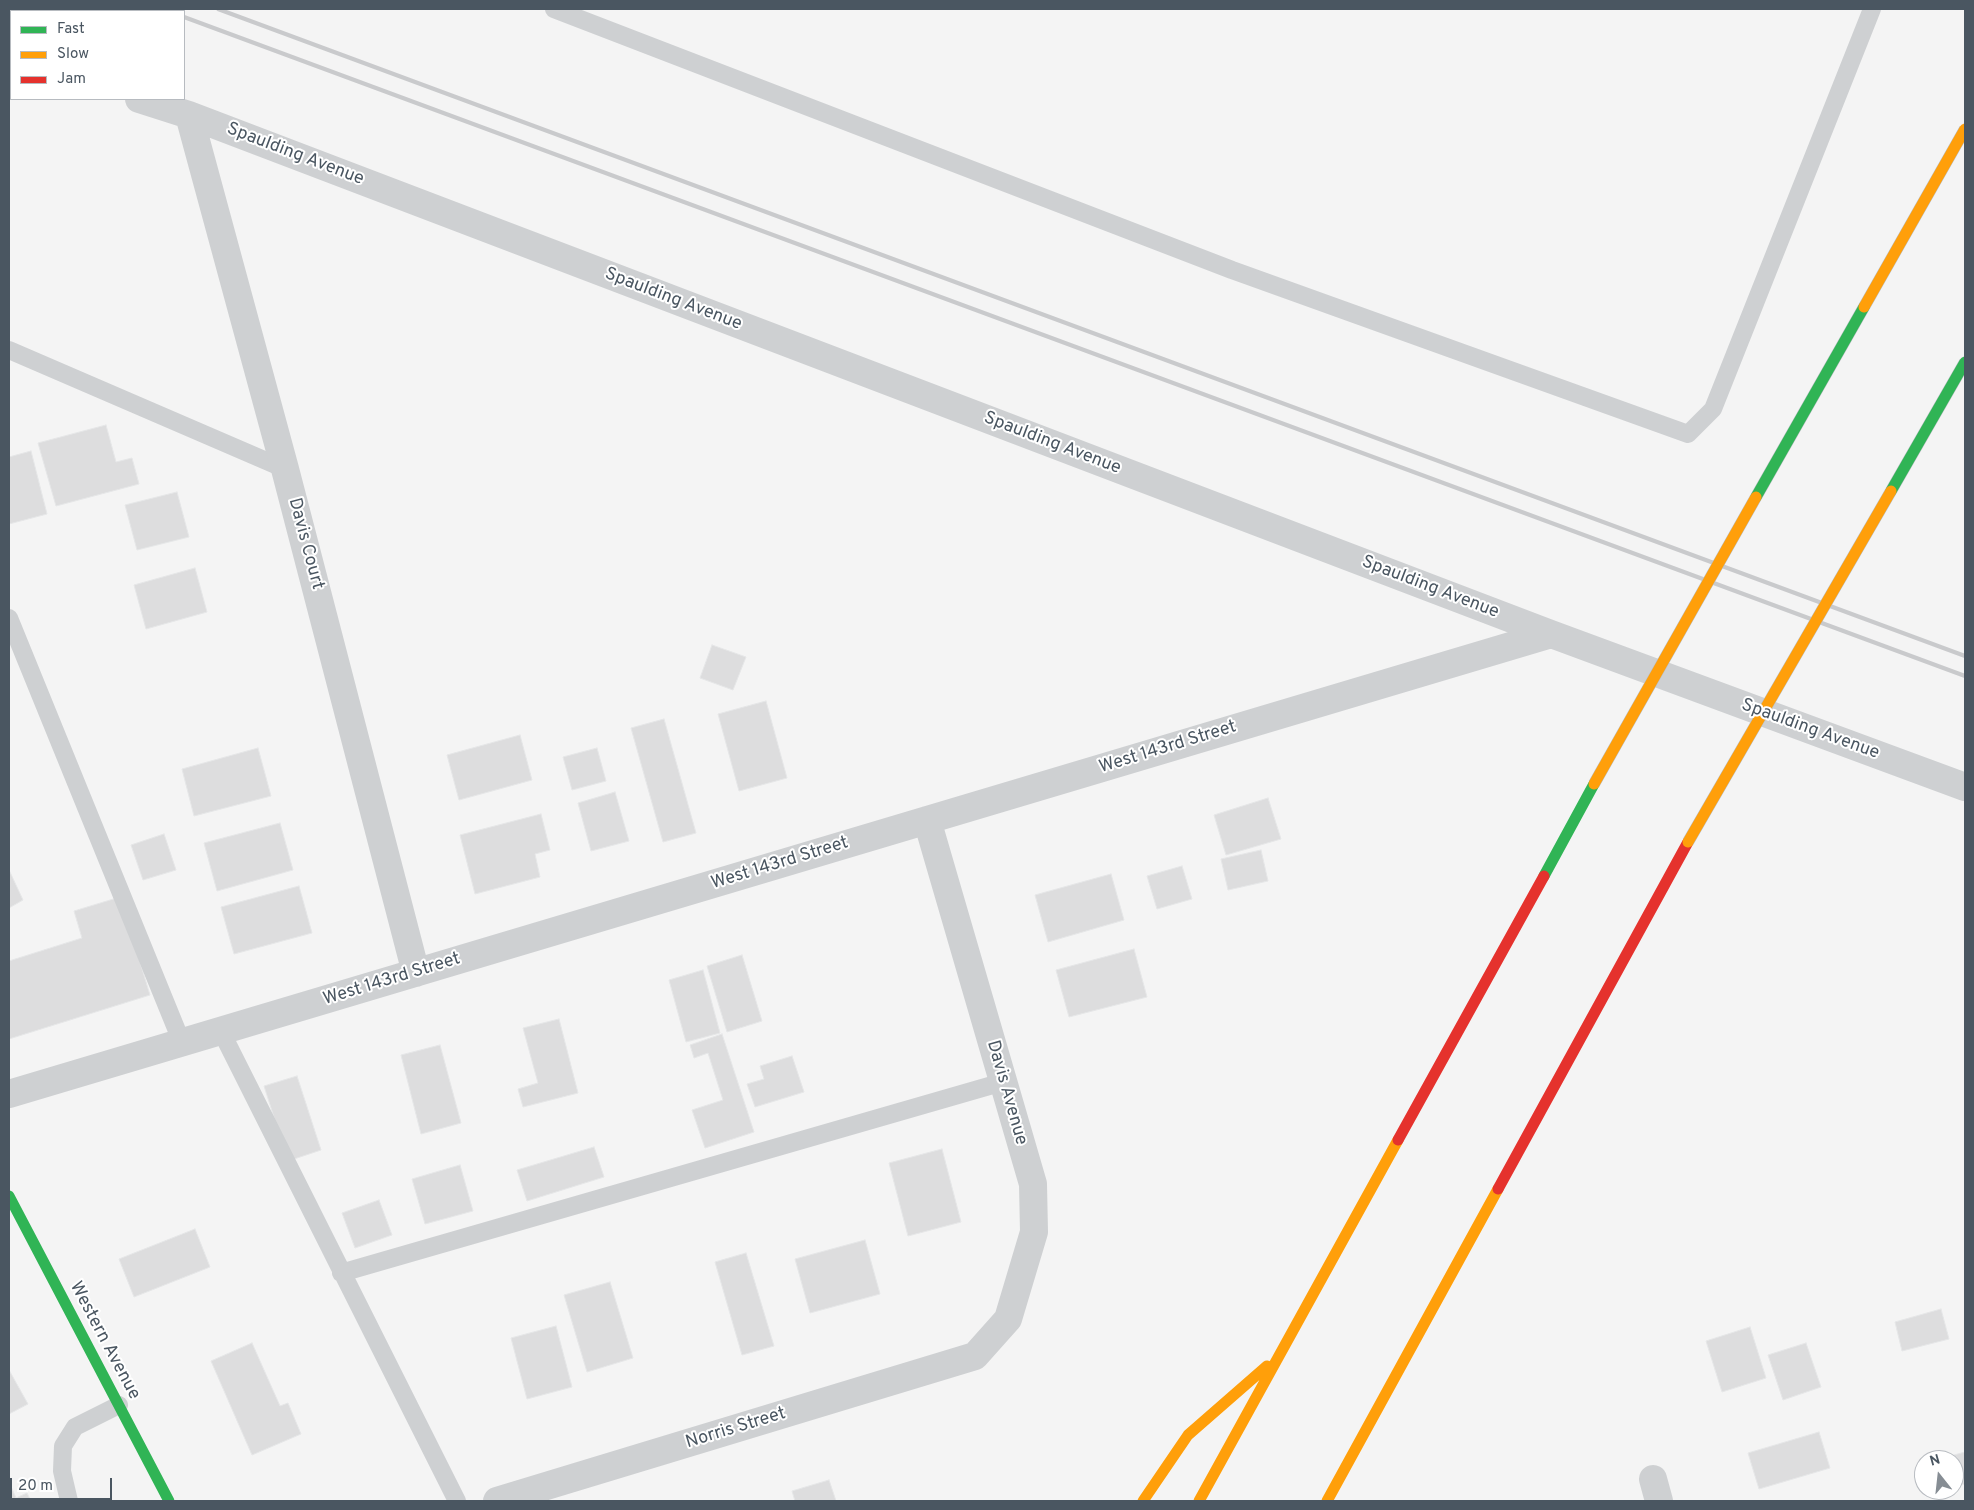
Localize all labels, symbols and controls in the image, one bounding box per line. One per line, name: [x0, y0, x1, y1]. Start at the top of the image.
legend: [10, 10, 185, 100]
text: Fast: [57, 20, 85, 39]
text: Slow: [57, 45, 89, 64]
text: Jam: [57, 70, 86, 89]
street label: Spaulding Avenue: [223, 119, 367, 191]
street label: Spaulding Avenue: [601, 264, 745, 336]
street label: Spaulding Avenue: [980, 408, 1124, 480]
street label: Davis Court: [282, 496, 328, 592]
street label: Spaulding Avenue: [1358, 552, 1502, 624]
street label: Spaulding Avenue: [1738, 695, 1882, 765]
street label: West 143rd Street: [1097, 717, 1239, 779]
street label: West 143rd Street: [709, 833, 851, 895]
street label: West 143rd Street: [321, 949, 463, 1011]
street label: Davis Avenue: [981, 1038, 1031, 1148]
street label: Western Avenue: [64, 1278, 144, 1404]
street label: Norris Street: [683, 1404, 789, 1454]
north arrow: [1914, 1450, 1964, 1500]
text: N: [1928, 1452, 1942, 1471]
scale bar: [12, 1468, 115, 1500]
text: 20 m: [18, 1477, 53, 1496]

